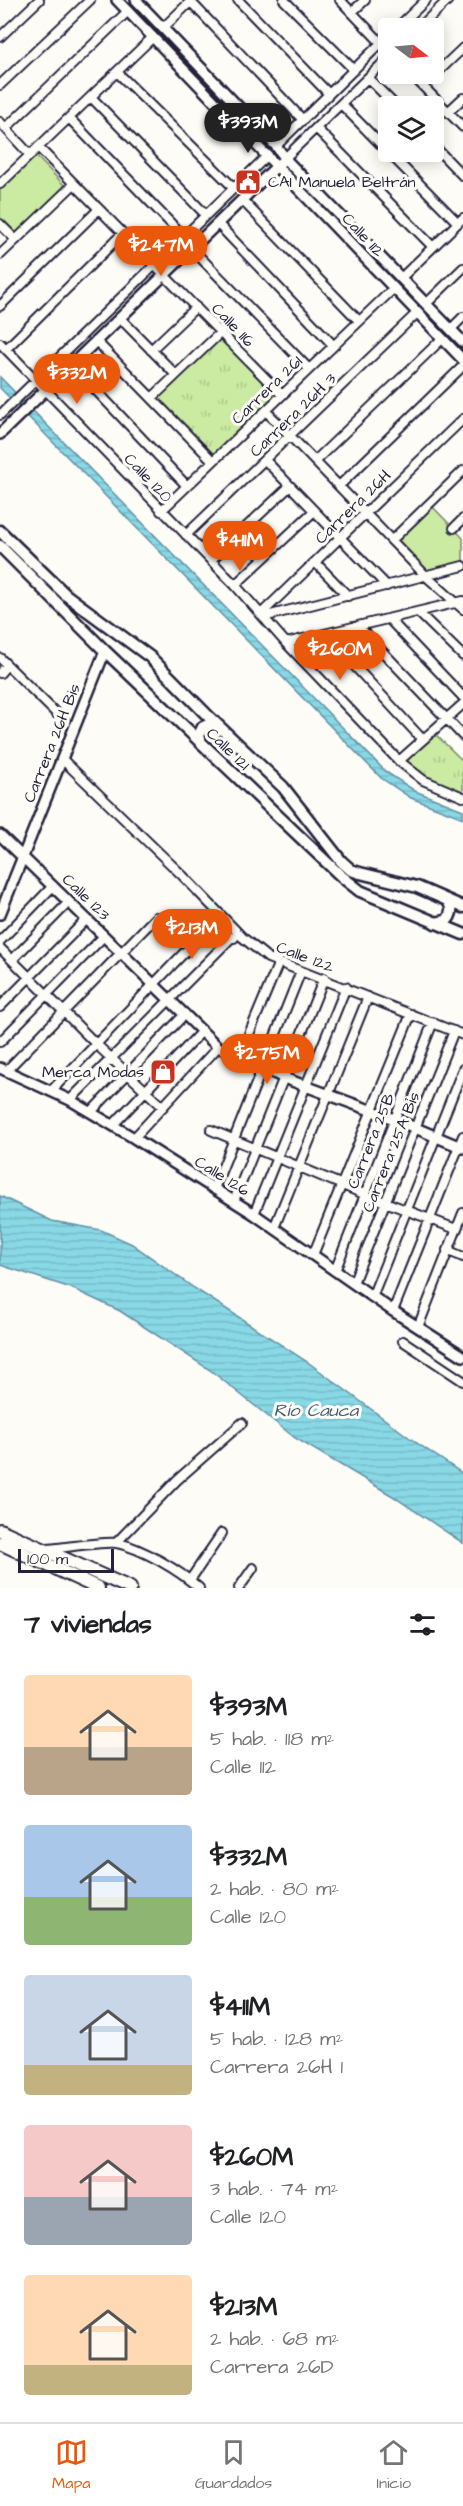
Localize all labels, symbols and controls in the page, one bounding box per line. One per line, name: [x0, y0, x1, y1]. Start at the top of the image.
north arrow: [378, 18, 444, 84]
map controls: [378, 18, 444, 162]
button: layers: [378, 96, 444, 162]
pin: $393M: [206, 103, 290, 154]
text: $393M: [218, 108, 278, 136]
public building icon: CAI Manuela Beltrán: [233, 167, 263, 197]
place label: CAI Manuela Beltrán: [268, 171, 416, 193]
street label: Calle 112: [337, 208, 389, 262]
pin: $247M: [119, 226, 203, 277]
text: $247M: [128, 231, 194, 259]
street label: Calle 116: [206, 298, 260, 352]
street label: Carrera 26I: [227, 351, 307, 429]
pin: $332M: [35, 354, 119, 405]
text: $332M: [47, 359, 107, 387]
street label: Carrera 26H 3: [245, 368, 341, 462]
street label: Calle 120: [119, 448, 177, 508]
street label: Carrera 26H: [310, 465, 396, 549]
pin: $411M: [198, 521, 282, 572]
text: $411M: [217, 526, 263, 554]
pin: $260M: [298, 630, 382, 681]
text: $260M: [308, 635, 372, 663]
street label: Carrera 26H Bis: [18, 680, 86, 806]
street label: Calle 121: [201, 723, 255, 775]
street label: Calle 123: [57, 869, 115, 925]
pin: $213M: [150, 909, 234, 960]
text: $213M: [166, 914, 218, 942]
street label: Calle 122: [273, 936, 337, 978]
pin: $275M: [225, 1034, 309, 1085]
text: $275M: [234, 1039, 300, 1067]
shop icon: Merca Modas: [148, 1057, 178, 1087]
place label: Merca Modas: [42, 1061, 144, 1083]
street label: Carrera 25A Bis: [357, 1088, 425, 1216]
street label: Carrera 25B: [342, 1089, 400, 1192]
street label: Calle 126: [190, 1151, 254, 1201]
water label: Río Cauca: [274, 1398, 359, 1423]
scale bar: [18, 1546, 114, 1574]
text: 100 m: [27, 1548, 68, 1570]
text: 7 viviendas: [24, 1606, 152, 1642]
icon: filters: [406, 1608, 439, 1641]
text: $393M: [210, 1689, 287, 1725]
icon: home: [72, 1699, 144, 1771]
text: 5 hab. · 118 m²: [210, 1725, 334, 1753]
text: Calle 112: [210, 1753, 276, 1781]
text: $332M: [210, 1839, 287, 1875]
icon: home: [72, 1849, 144, 1921]
text: 2 hab. · 80 m²: [210, 1875, 339, 1903]
text: Calle 120: [210, 1903, 286, 1931]
text: $411M: [210, 1989, 270, 2025]
icon: home: [72, 1999, 144, 2071]
text: 5 hab. · 128 m²: [210, 2025, 343, 2053]
text: Carrera 26H 1: [210, 2053, 343, 2081]
text: $260M: [210, 2139, 294, 2175]
icon: home: [72, 2149, 144, 2221]
text: 3 hab. · 74 m²: [210, 2175, 338, 2203]
text: Calle 120: [210, 2203, 286, 2231]
text: $213M: [210, 2289, 277, 2325]
icon: home: [72, 2299, 144, 2371]
text: 2 hab. · 68 m²: [210, 2325, 339, 2353]
text: Carrera 26D: [210, 2353, 333, 2381]
tab: Mapa: [52, 2436, 90, 2494]
tab: Guardados: [195, 2436, 272, 2494]
tab: Inicio: [377, 2436, 411, 2494]

